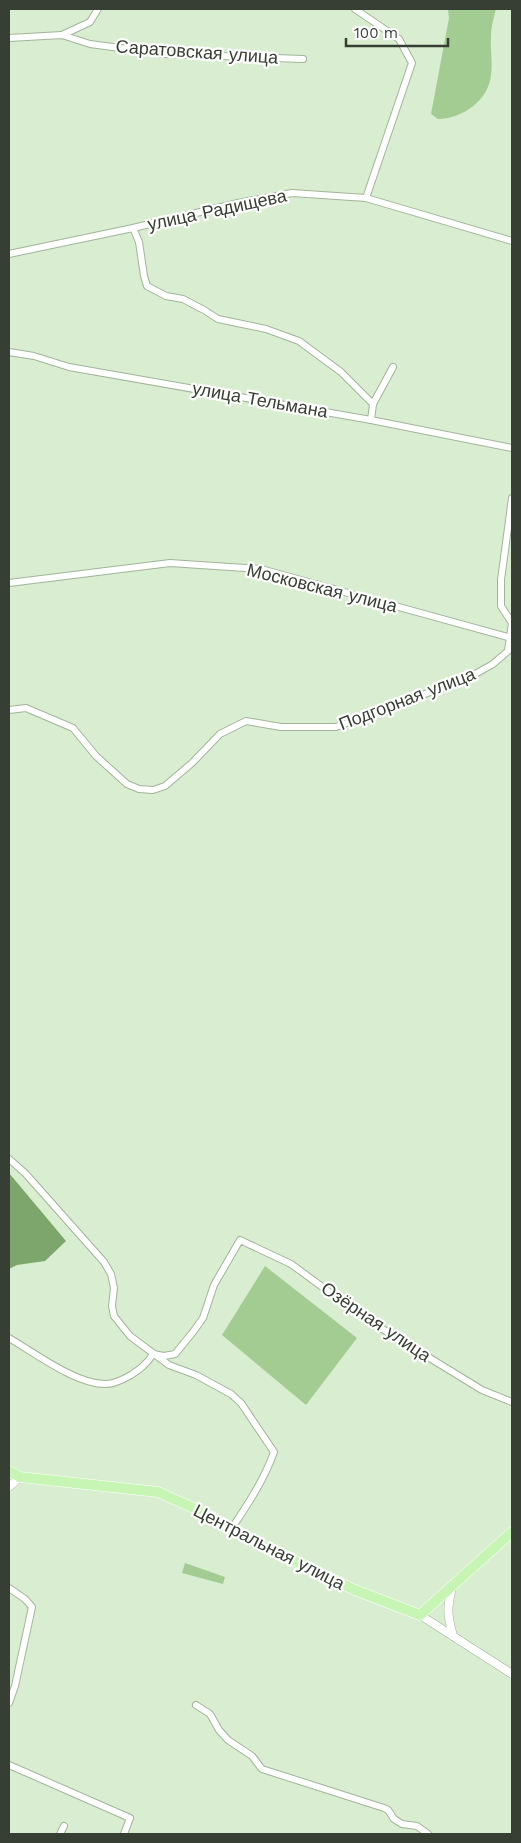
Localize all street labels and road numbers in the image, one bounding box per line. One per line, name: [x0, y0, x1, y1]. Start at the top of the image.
street label: Саратовская улица: [115, 35, 280, 68]
street label: улица Радищева: [145, 184, 289, 235]
street label: улица Тельмана: [191, 377, 330, 422]
street label: Московская улица: [245, 559, 400, 617]
street label: Подгорная улица: [336, 662, 479, 734]
street label: Озёрная улица: [318, 1277, 436, 1367]
street label: Центральная улица: [190, 1499, 349, 1594]

